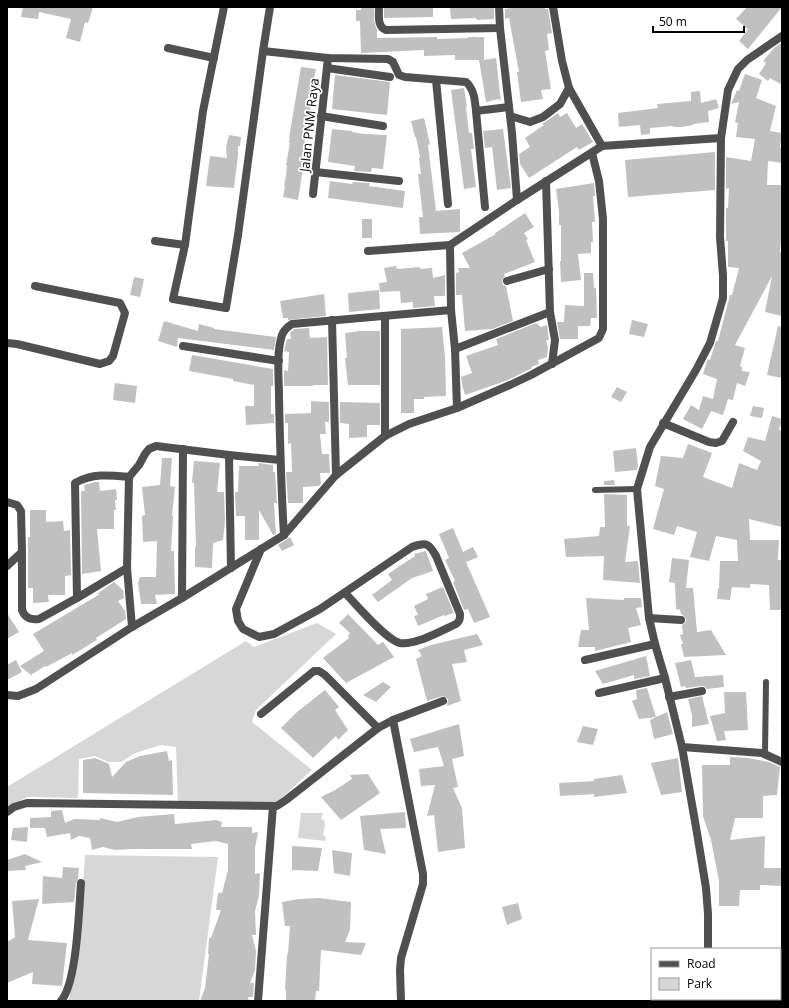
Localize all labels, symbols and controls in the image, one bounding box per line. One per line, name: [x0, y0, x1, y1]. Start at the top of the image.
scale bar: [653, 8, 744, 34]
text: 50 m: [659, 13, 687, 30]
street label: Jalan PNM Raya: [295, 77, 323, 175]
legend: [651, 948, 781, 1000]
text: Road: [687, 955, 716, 972]
text: Park: [687, 975, 713, 992]

